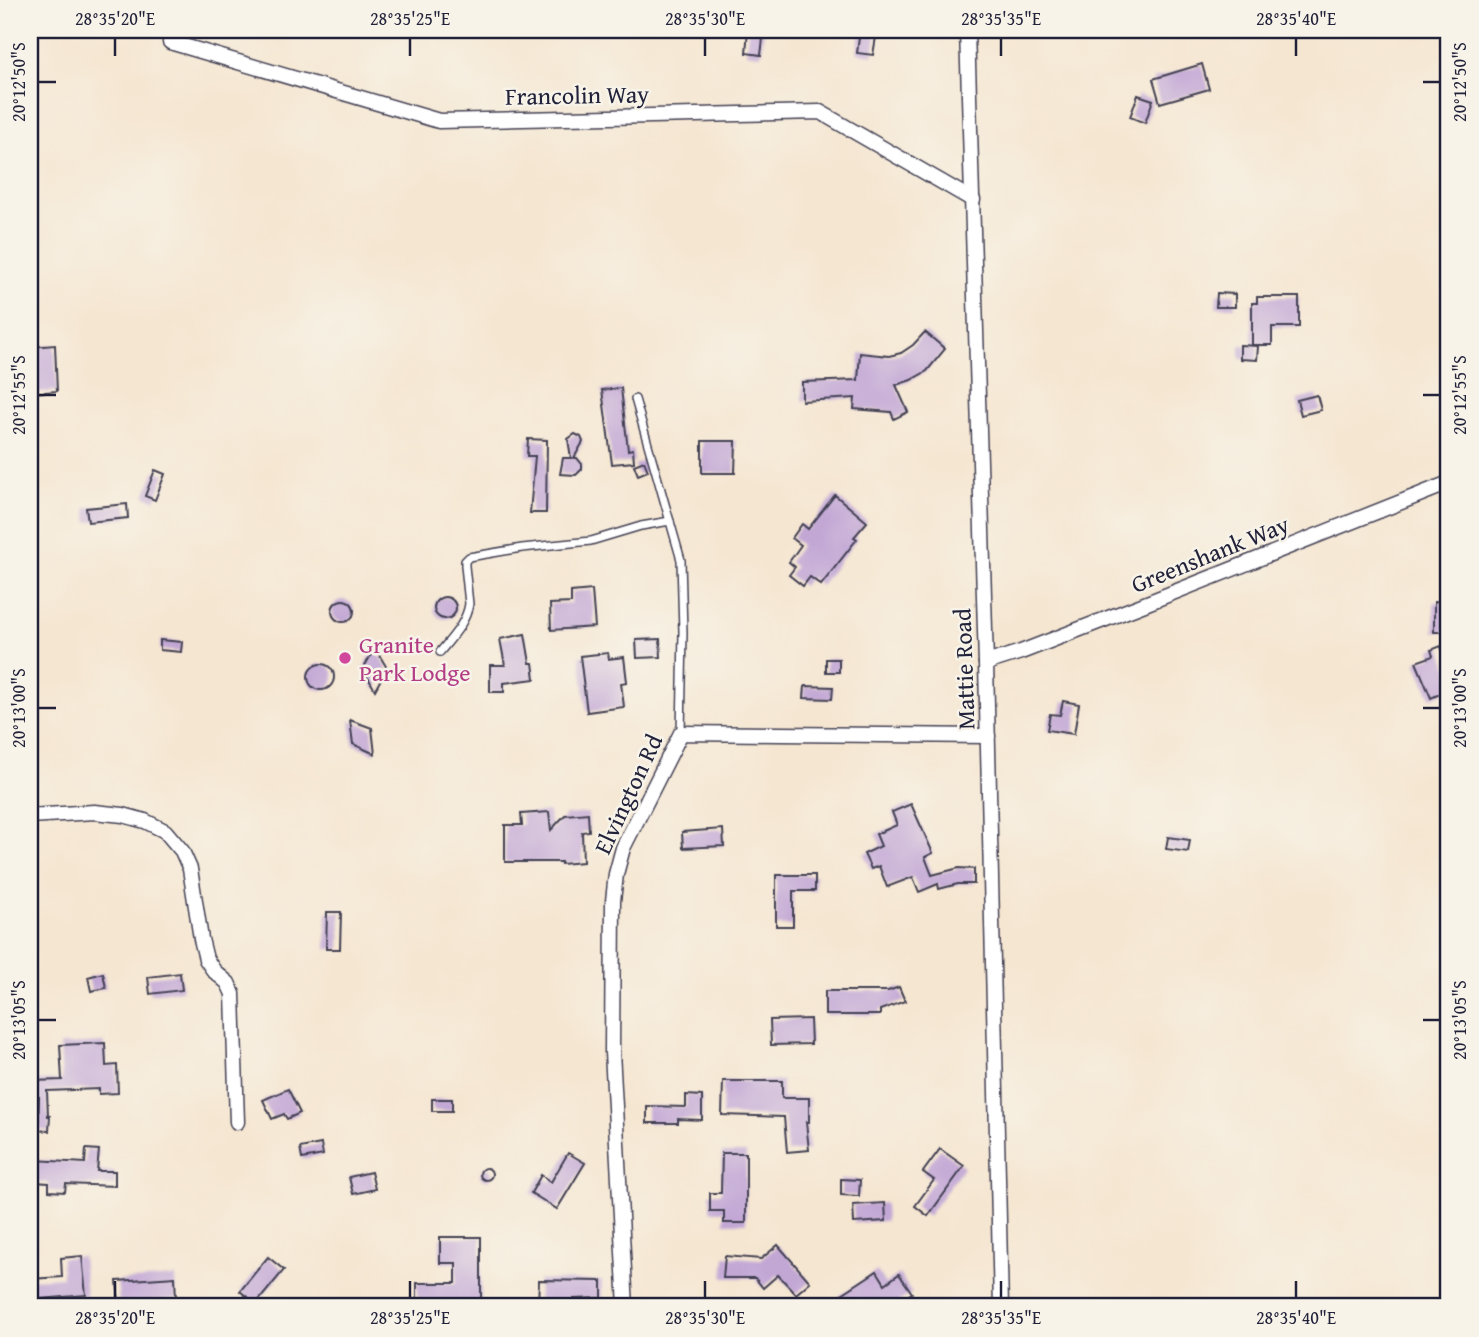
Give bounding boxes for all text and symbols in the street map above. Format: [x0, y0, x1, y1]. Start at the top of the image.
text: 28°35'20"E [75, 5, 155, 32]
text: 28°35'25"E [370, 5, 450, 32]
text: 28°35'30"E [665, 5, 745, 32]
text: 28°35'35"E [961, 5, 1041, 32]
text: 28°35'40"E [1256, 5, 1336, 32]
text: 20°12'50"S [5, 42, 32, 122]
text: 20°12'50"S [1446, 42, 1473, 122]
street label: Francolin Way [505, 76, 649, 114]
text: 20°12'55"S [5, 355, 32, 435]
text: 20°12'55"S [1446, 355, 1473, 435]
street label: Greenshank Way [1126, 506, 1294, 602]
street label: Mattie Road [944, 608, 984, 730]
place label: Granite Park Lodge [359, 627, 471, 690]
marker: Granite Park Lodge [337, 650, 353, 666]
text: 20°13'00"S [5, 668, 32, 748]
text: 20°13'00"S [1446, 668, 1473, 748]
street label: Elvington Rd [585, 728, 671, 860]
text: 20°13'05"S [5, 980, 32, 1060]
text: 20°13'05"S [1446, 980, 1473, 1060]
text: 28°35'20"E [75, 1304, 155, 1331]
text: 28°35'25"E [370, 1304, 450, 1331]
text: 28°35'30"E [665, 1304, 745, 1331]
text: 28°35'35"E [961, 1304, 1041, 1331]
text: 28°35'40"E [1256, 1304, 1336, 1331]

